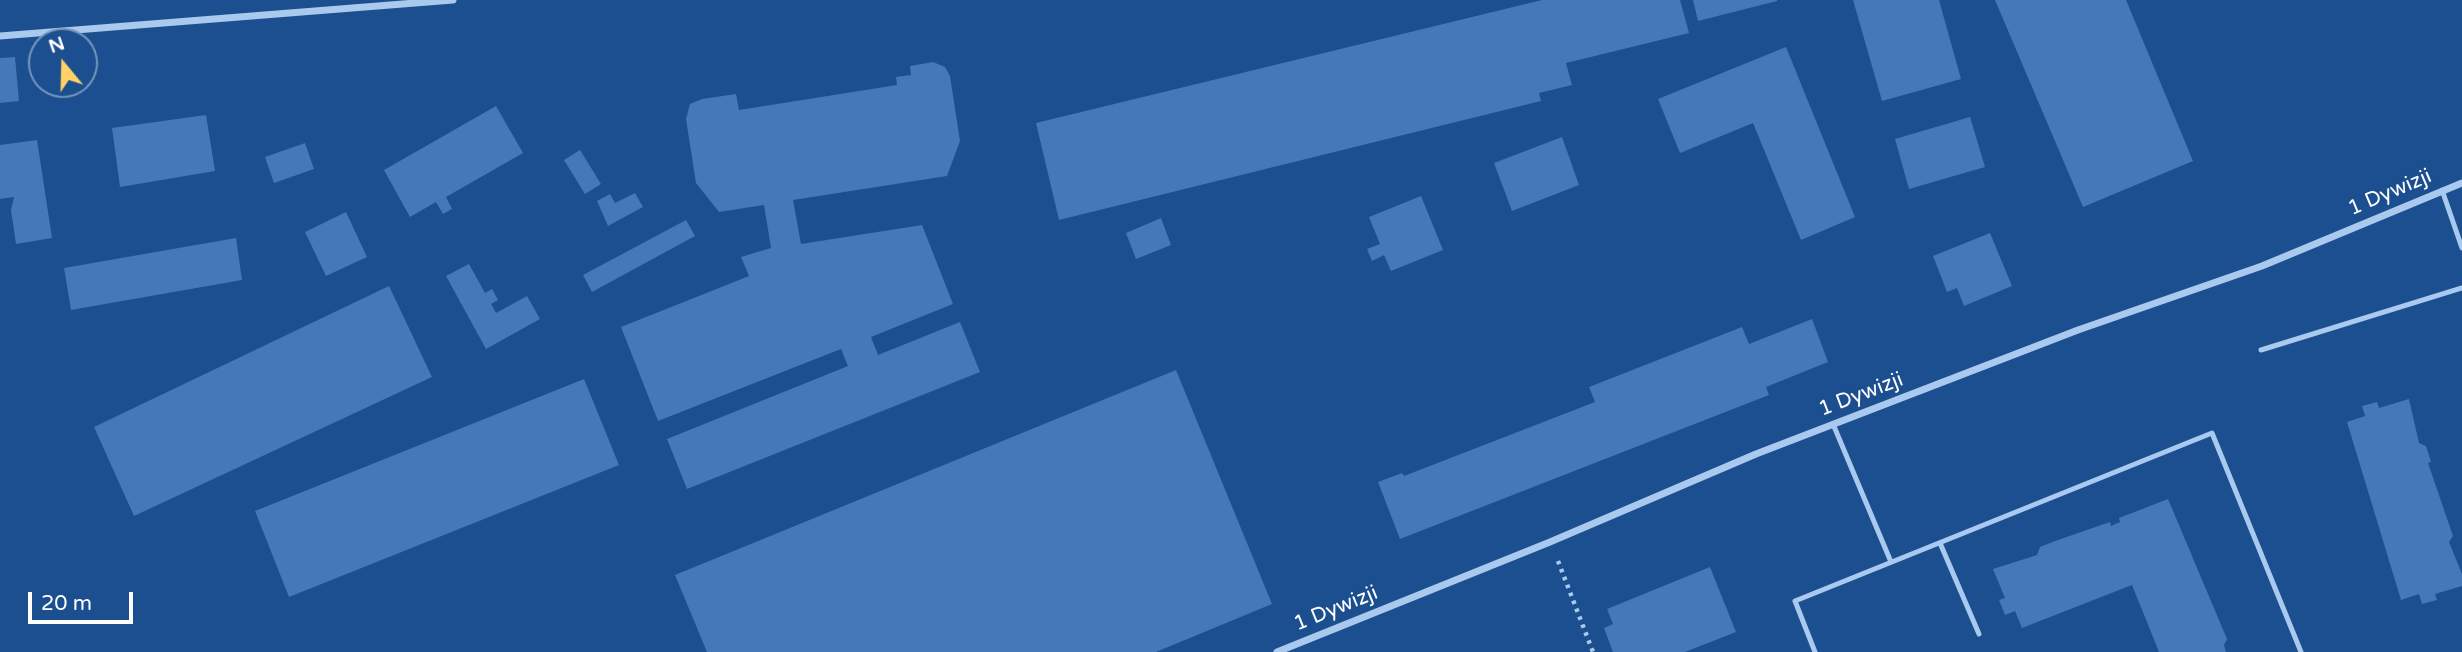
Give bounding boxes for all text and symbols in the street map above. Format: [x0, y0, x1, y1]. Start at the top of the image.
north arrow [28, 28, 98, 98]
text: N [46, 32, 68, 58]
street label: 1 Dywizji [2344, 164, 2436, 222]
street label: 1 Dywizji [1815, 367, 1907, 423]
scale bar [32, 578, 136, 622]
street label: 1 Dywizji [1290, 581, 1382, 637]
text: 20 m [41, 591, 92, 616]

